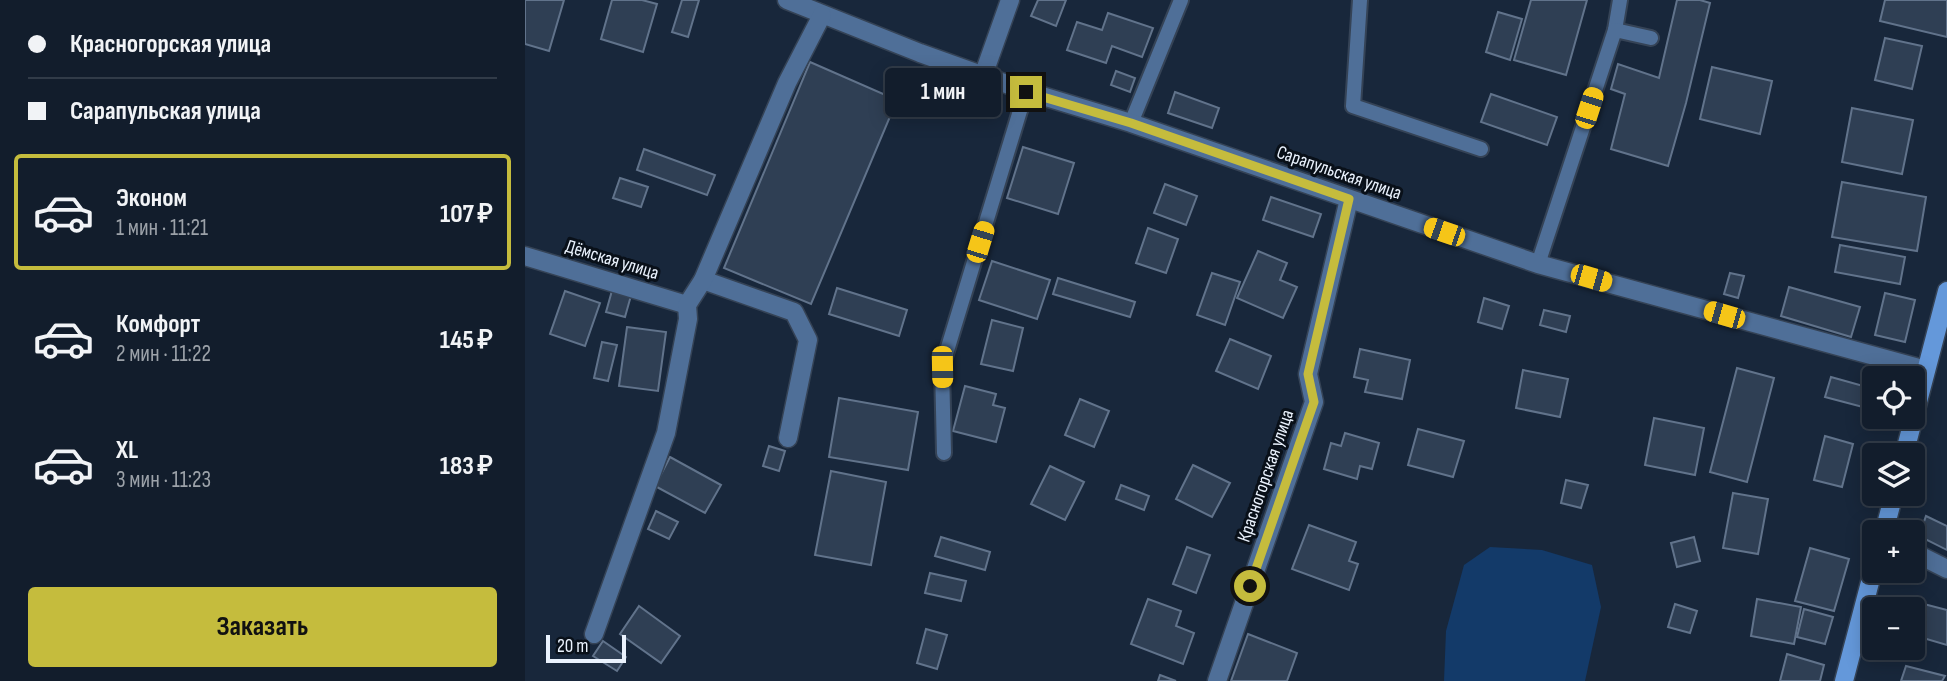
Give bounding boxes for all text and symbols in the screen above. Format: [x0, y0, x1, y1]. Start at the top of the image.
text: Красногорская улица [70, 29, 271, 60]
callout: 1 мин [886, 68, 1001, 116]
route end [1010, 76, 1042, 108]
text: 1 мин [921, 78, 965, 106]
car [1573, 85, 1606, 131]
text: Сарапульская улица [70, 96, 261, 127]
street label: Сарапульская улица [1273, 141, 1405, 205]
icon: car [32, 181, 95, 244]
text: Эконом [116, 183, 187, 214]
text: 107 ₽ [440, 199, 493, 230]
text: 1 мин · 11:21 [116, 214, 208, 242]
car [1421, 215, 1468, 249]
car [964, 219, 997, 265]
street label: Дёмская улица [563, 235, 661, 285]
car [1568, 262, 1615, 294]
car [1701, 299, 1748, 331]
icon: car [32, 307, 95, 370]
text: Комфорт [116, 309, 200, 340]
text: 145 ₽ [440, 325, 493, 356]
text: 2 мин · 11:22 [116, 340, 211, 368]
car [932, 346, 953, 388]
map controls [1862, 366, 1925, 660]
button: locate [1862, 366, 1925, 429]
street label: Красногорская улица [1233, 407, 1299, 545]
icon: car [32, 433, 95, 496]
text: XL [116, 435, 138, 466]
button: layers [1862, 443, 1925, 506]
text: 183 ₽ [440, 451, 493, 482]
text: 3 мин · 11:23 [116, 466, 211, 494]
button: + [1862, 520, 1925, 583]
route start [1234, 570, 1266, 602]
button: Заказать [28, 587, 497, 667]
button: − [1862, 597, 1925, 660]
scale bar [546, 632, 627, 664]
text: 20 m [557, 635, 589, 658]

